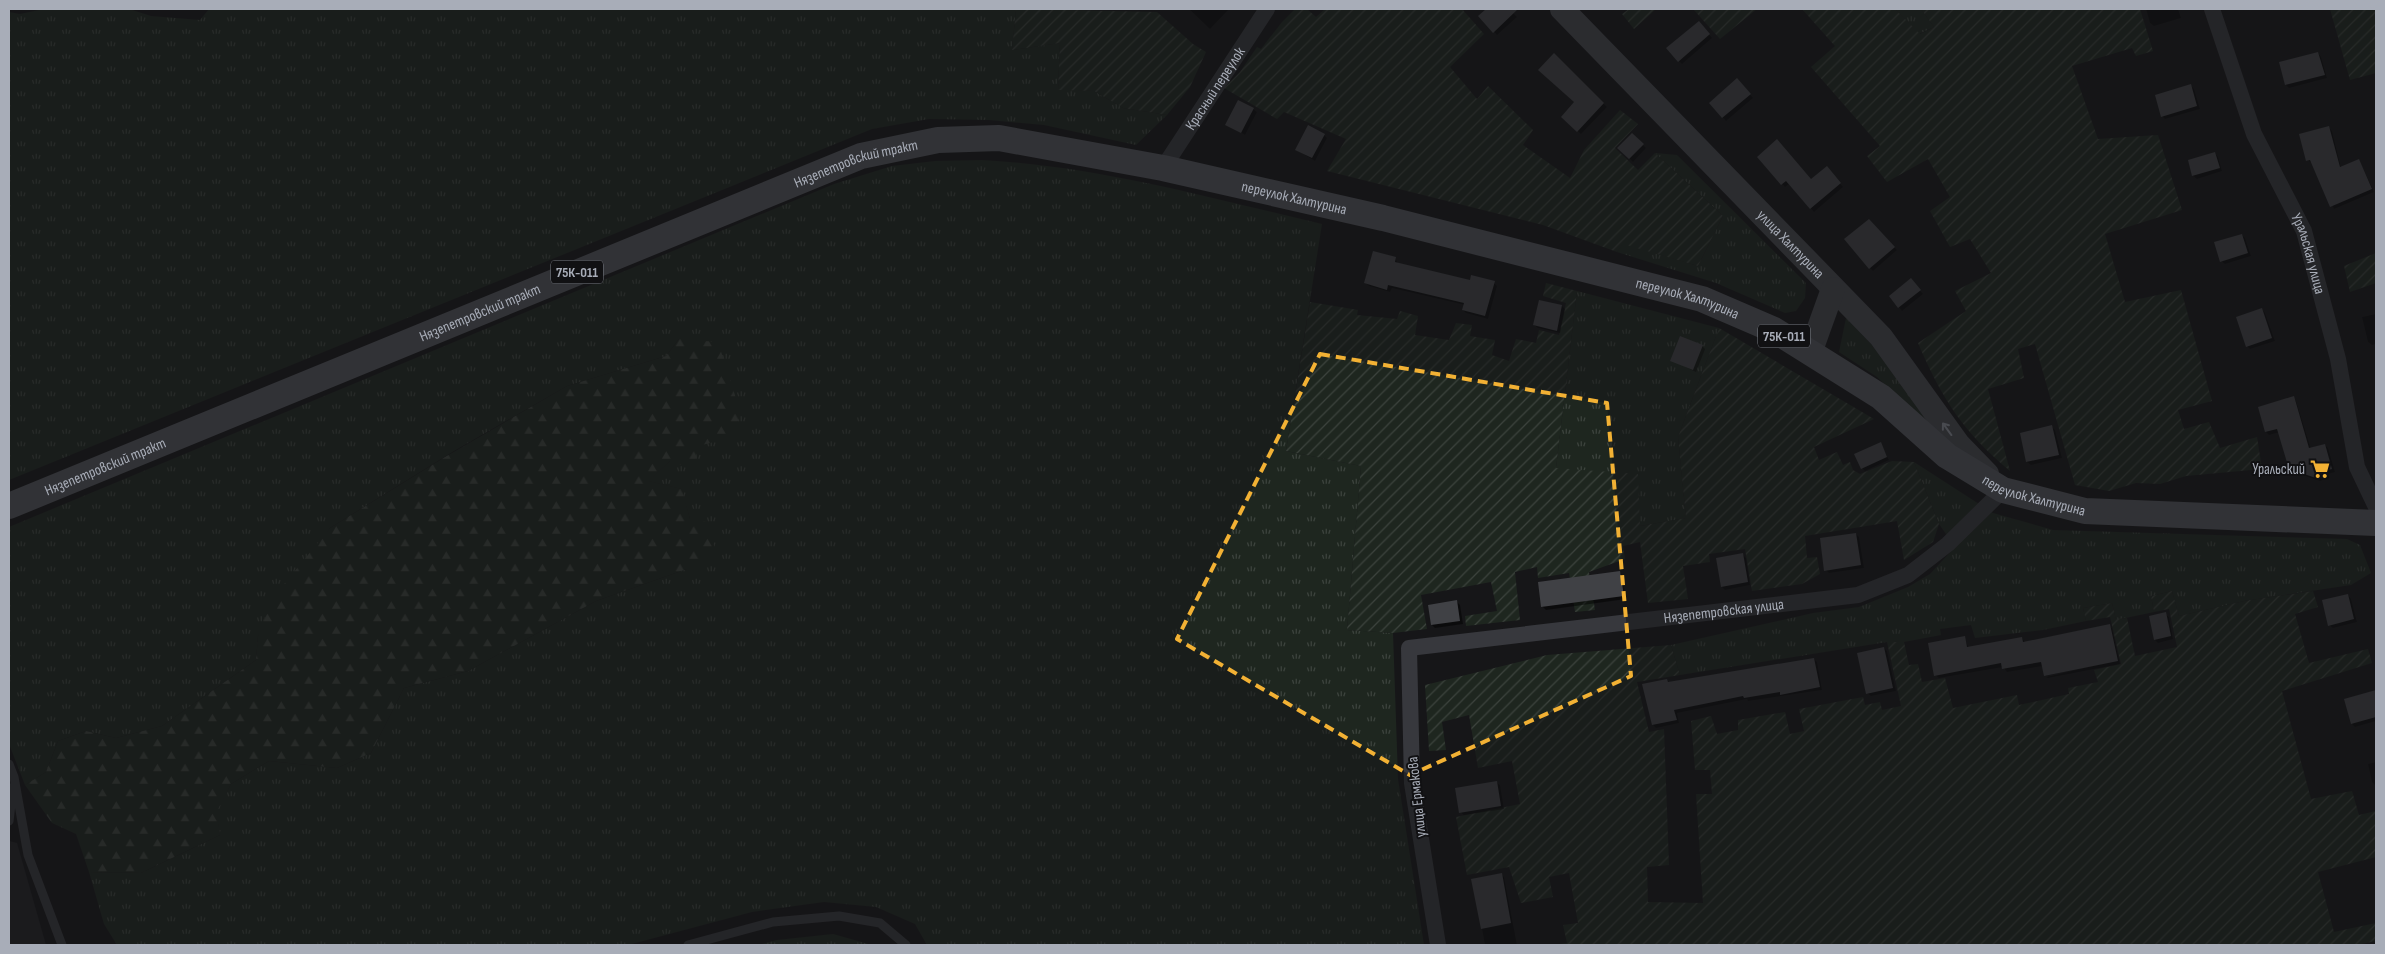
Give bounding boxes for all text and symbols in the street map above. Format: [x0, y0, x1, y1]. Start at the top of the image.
street label: Красный переулок [1181, 43, 1249, 134]
street label: Нязепетровский тракт [791, 135, 919, 192]
street label: переулок Халтурина [1240, 177, 1349, 219]
street label: улица Халтурина [1753, 206, 1829, 283]
street label: Уральская улица [2287, 210, 2330, 296]
road number: 75К-011 [551, 260, 603, 284]
street label: переулок Халтурина [1634, 273, 1742, 323]
street label: Нязепетровский тракт [416, 279, 543, 346]
road number: 75К-011 [1758, 324, 1810, 348]
one-way arrow [1941, 423, 1952, 436]
street label: Нязепетровский тракт [42, 433, 169, 500]
supermarket icon: Уральский [2309, 458, 2331, 480]
place label: Уральский [2252, 460, 2305, 479]
street label: переулок Халтурина [1979, 470, 2088, 520]
street label: Нязепетровская улица [1663, 594, 1785, 627]
street label: улица Ермакова [1403, 756, 1431, 838]

